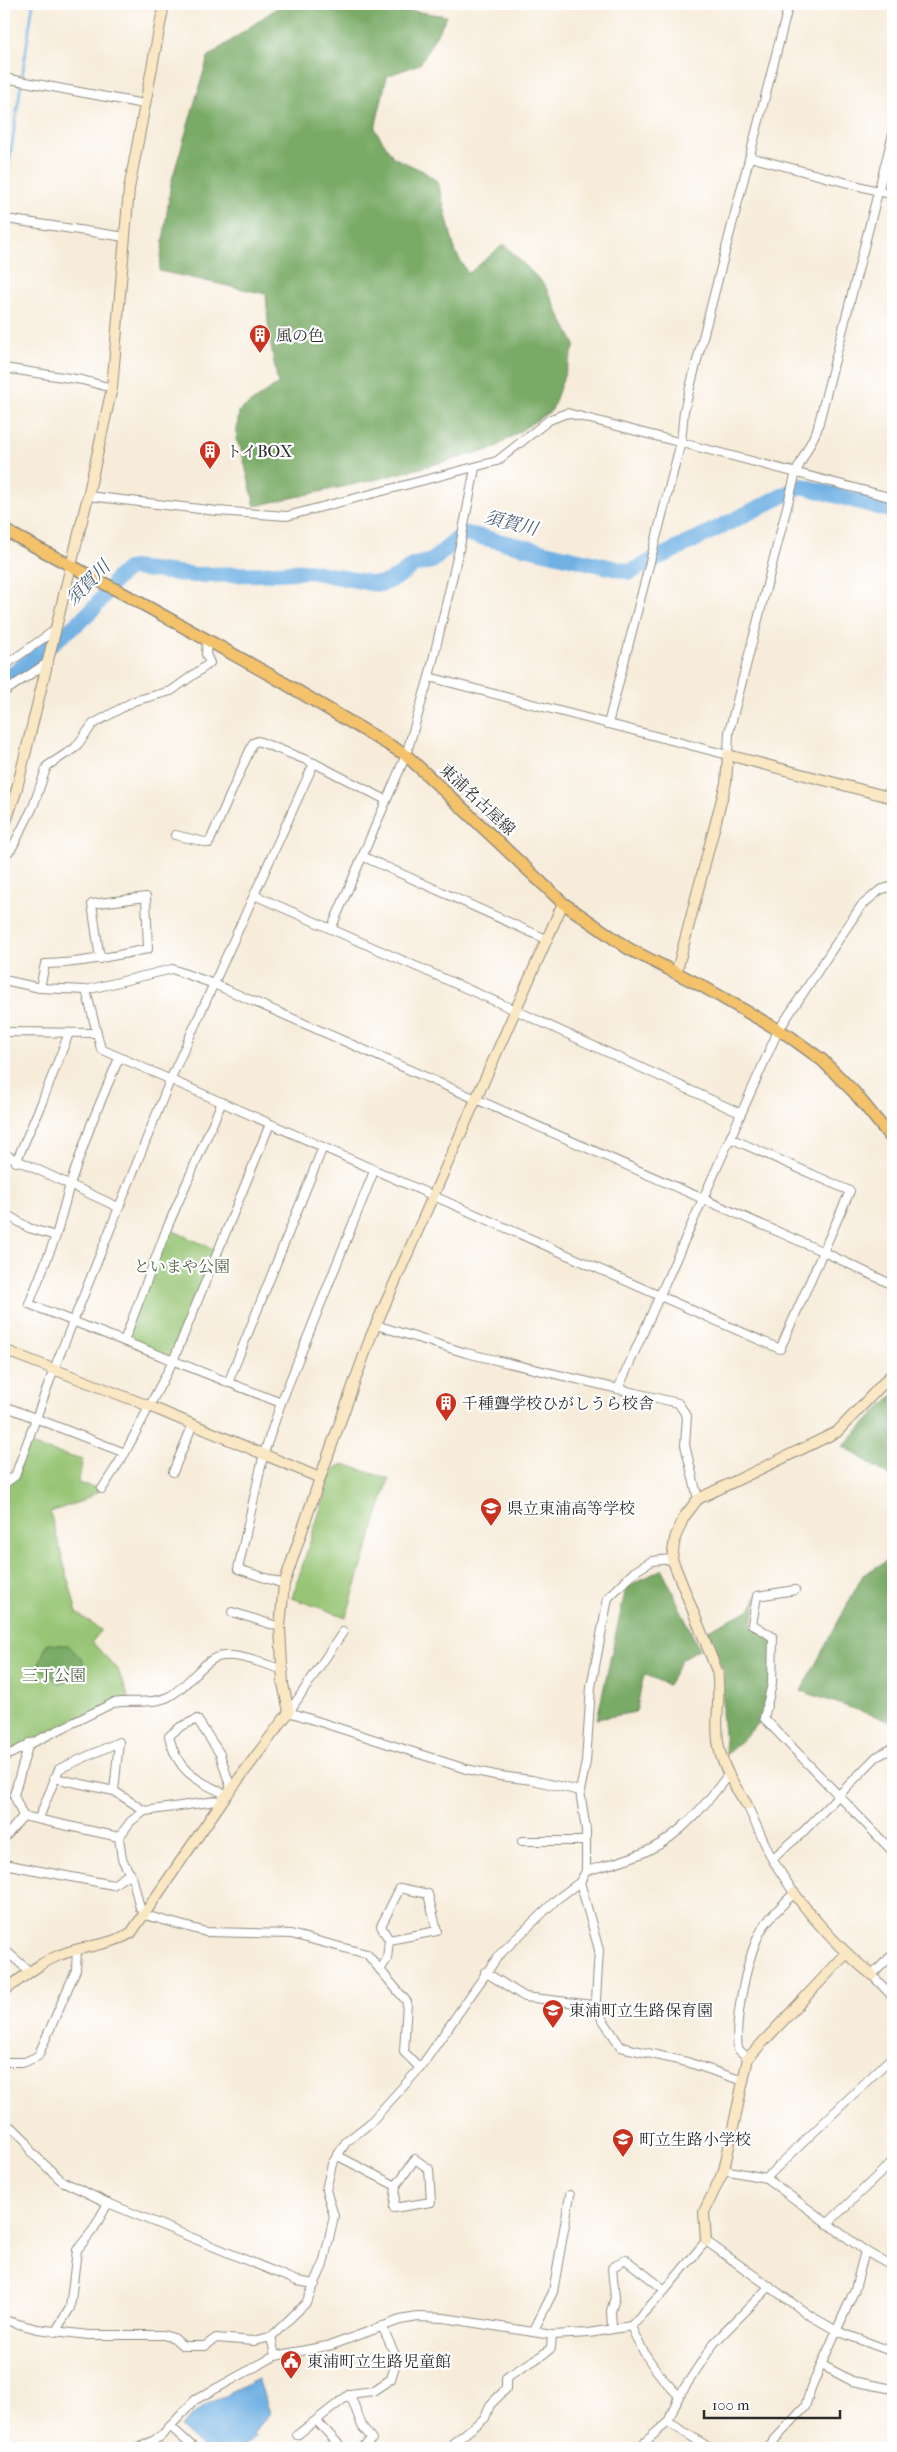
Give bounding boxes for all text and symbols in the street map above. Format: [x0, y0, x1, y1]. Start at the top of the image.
building icon: 風の色 [248, 323, 272, 354]
place label: 風の色 [276, 326, 324, 345]
building icon: トイBOX [198, 439, 222, 470]
place label: トイBOX [226, 442, 293, 461]
water label: 須賀川 [482, 507, 542, 541]
water label: 須賀川 [62, 555, 116, 610]
street label: 東浦名古屋線 [436, 760, 519, 839]
park label: といまや公園 [134, 1257, 230, 1276]
building icon: 千種聾学校ひがしうら校舎 [434, 1391, 458, 1422]
place label: 千種聾学校ひがしうら校舎 [462, 1394, 654, 1413]
school or university icon: 県立東浦高等学校 [479, 1496, 503, 1527]
place label: 県立東浦高等学校 [507, 1499, 635, 1518]
park label: 三丁公園 [22, 1666, 86, 1685]
school or university icon: 東浦町立生路保育園 [541, 1998, 565, 2029]
place label: 東浦町立生路保育園 [569, 2001, 713, 2020]
school or university icon: 町立生路小学校 [611, 2127, 635, 2158]
place label: 町立生路小学校 [639, 2130, 751, 2149]
public building icon: 東浦町立生路児童館 [279, 2349, 303, 2380]
place label: 東浦町立生路児童館 [307, 2352, 451, 2371]
scale bar [704, 2387, 841, 2419]
text: 100 m [712, 2396, 750, 2414]

